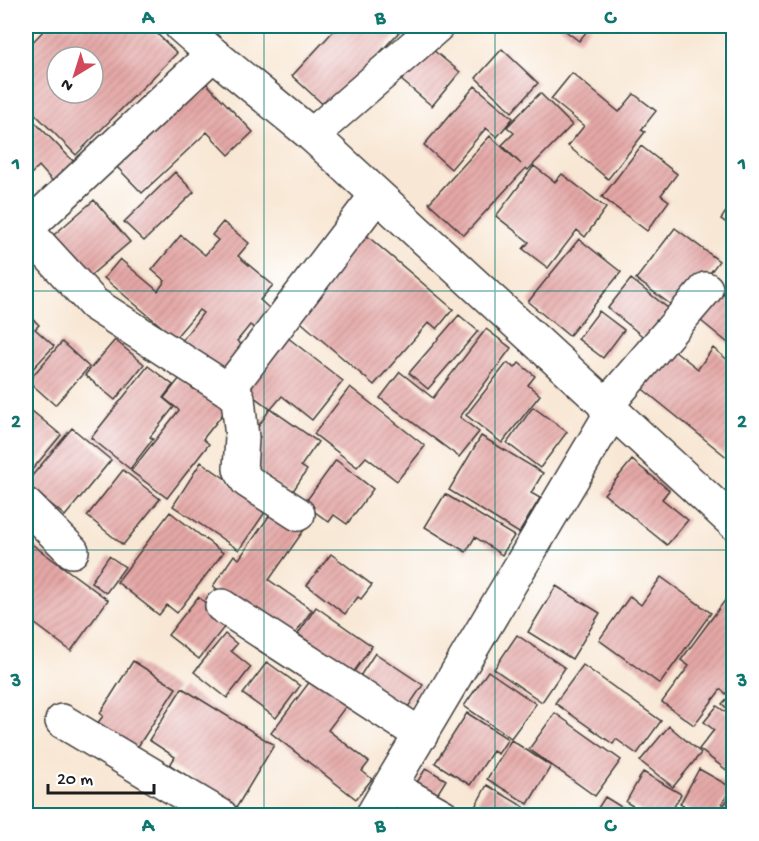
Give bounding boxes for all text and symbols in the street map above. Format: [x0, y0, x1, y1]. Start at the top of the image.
text: A [141, 8, 156, 31]
text: B [374, 8, 386, 31]
text: C [604, 8, 618, 31]
north arrow [45, 45, 105, 105]
text: N [58, 73, 78, 95]
text: 1 [11, 154, 20, 177]
text: 1 [737, 154, 746, 177]
text: 2 [11, 412, 21, 435]
text: 2 [737, 412, 747, 435]
text: 3 [10, 671, 21, 694]
text: 3 [736, 671, 747, 694]
scale bar [48, 757, 154, 795]
text: 20 m [57, 770, 93, 791]
text: A [141, 816, 156, 839]
text: B [374, 816, 386, 839]
text: C [604, 816, 618, 839]

